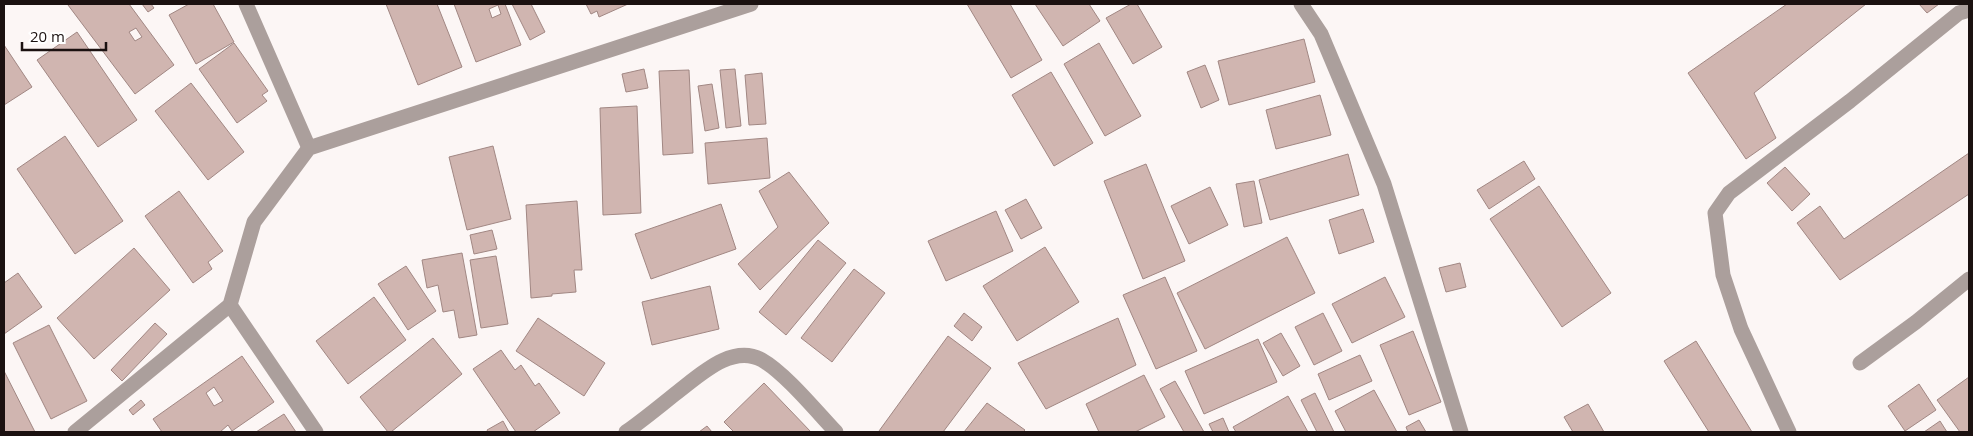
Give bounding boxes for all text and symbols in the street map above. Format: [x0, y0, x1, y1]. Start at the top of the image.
scale bar [22, 20, 106, 52]
text: 20 m [30, 26, 65, 46]

